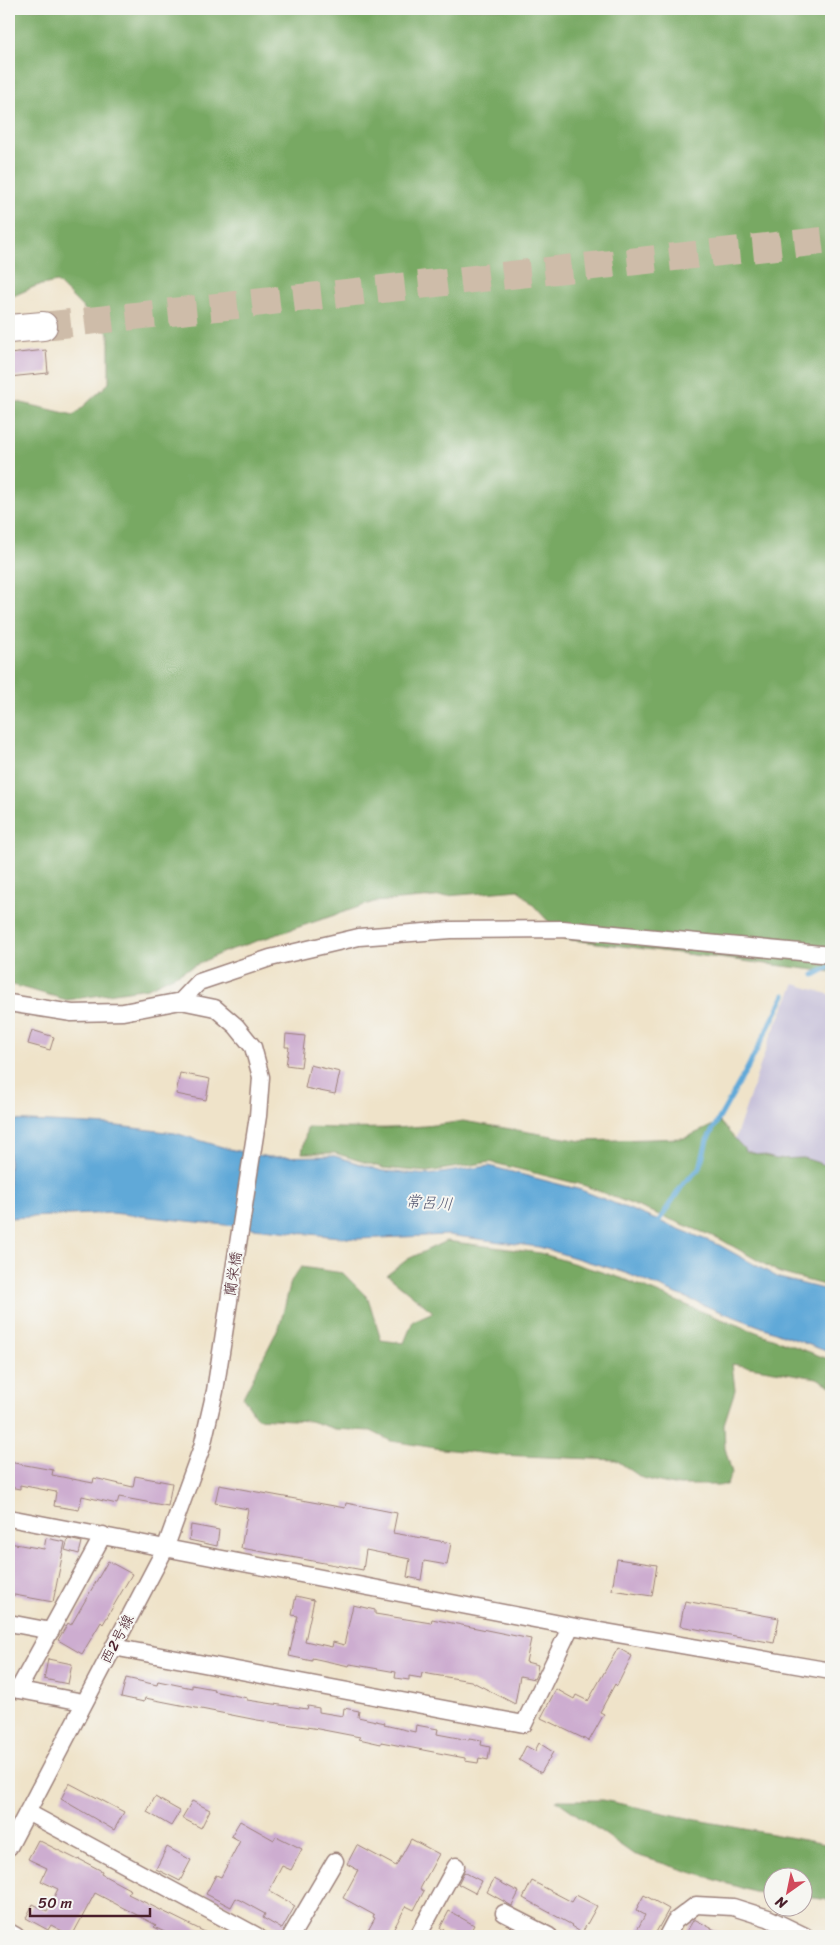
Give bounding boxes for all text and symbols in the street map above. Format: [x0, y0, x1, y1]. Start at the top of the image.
water label: 常呂川 [404, 1186, 454, 1219]
street label: 蘭栄橋 [217, 1250, 249, 1298]
street label: 西2号線 [93, 1609, 141, 1669]
north arrow [762, 1868, 812, 1918]
scale bar [30, 1885, 150, 1917]
text: N [770, 1889, 793, 1916]
text: 50 m [38, 1890, 73, 1916]

